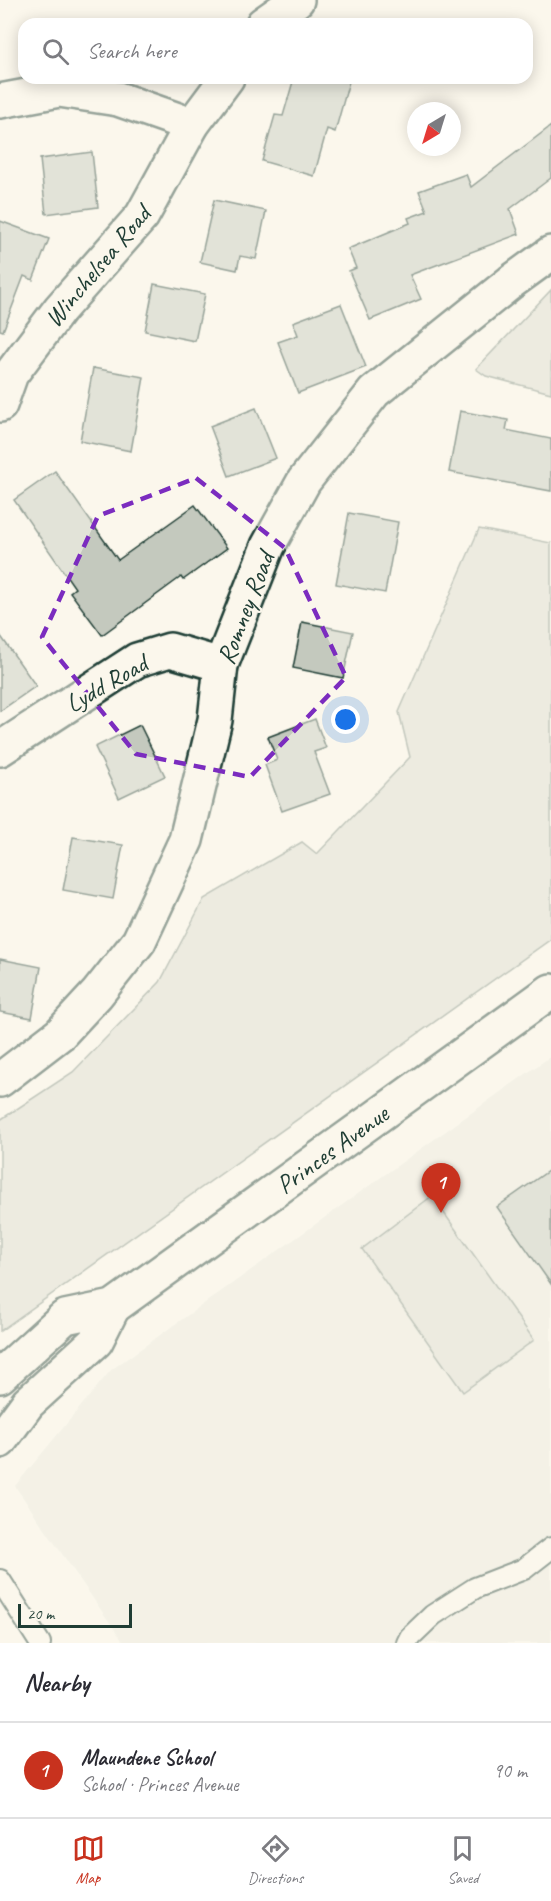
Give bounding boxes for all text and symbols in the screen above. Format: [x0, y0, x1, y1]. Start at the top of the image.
search box [18, 18, 533, 84]
icon: search [39, 35, 72, 68]
text: Search here [87, 37, 177, 65]
north arrow [407, 102, 461, 156]
street label: Winchelsea Road [37, 196, 160, 334]
street label: Romney Road [209, 544, 283, 669]
street label: Lydd Road [59, 645, 156, 720]
your location [331, 705, 360, 734]
street label: Princes Avenue [269, 1097, 396, 1201]
pin: 1 [422, 1164, 460, 1213]
scale bar [18, 1601, 132, 1628]
text: 20 m [27, 1604, 54, 1624]
text: Nearby [24, 1666, 89, 1699]
text: Maundene School [81, 1744, 213, 1772]
text: 1 [39, 1758, 48, 1783]
text: 90 m [493, 1758, 527, 1783]
text: School · Princes Avenue [81, 1772, 238, 1797]
tab: Map [72, 1832, 105, 1888]
tab: Directions [248, 1832, 303, 1888]
tab: Saved [446, 1832, 479, 1888]

